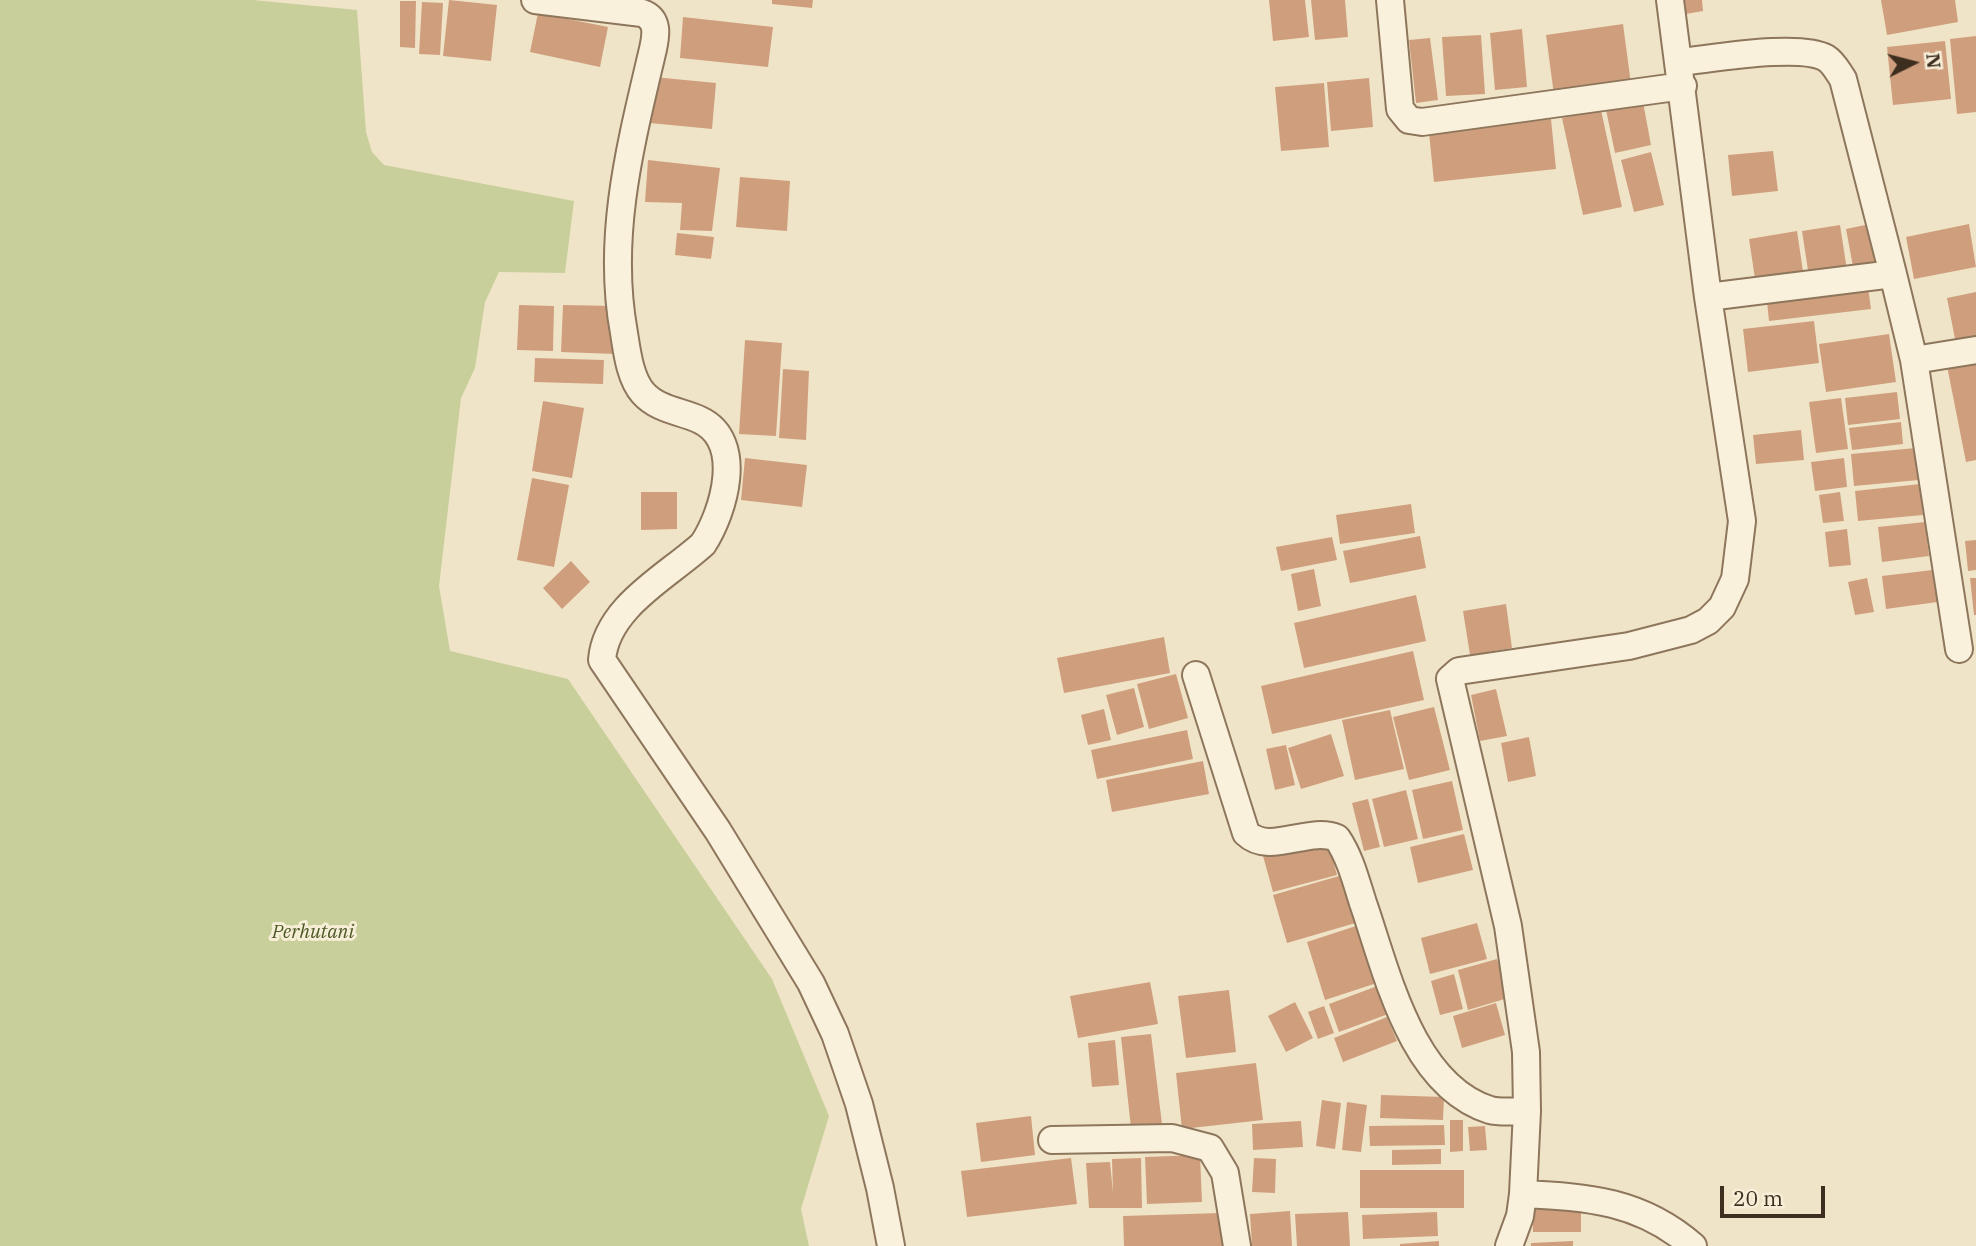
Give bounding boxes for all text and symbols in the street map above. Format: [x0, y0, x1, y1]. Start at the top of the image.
north arrow [1878, 28, 1948, 98]
text: N [1921, 52, 1947, 70]
park label: Perhutani [272, 922, 354, 944]
scale bar [1724, 1172, 1829, 1216]
text: 20 m [1733, 1184, 1783, 1212]

